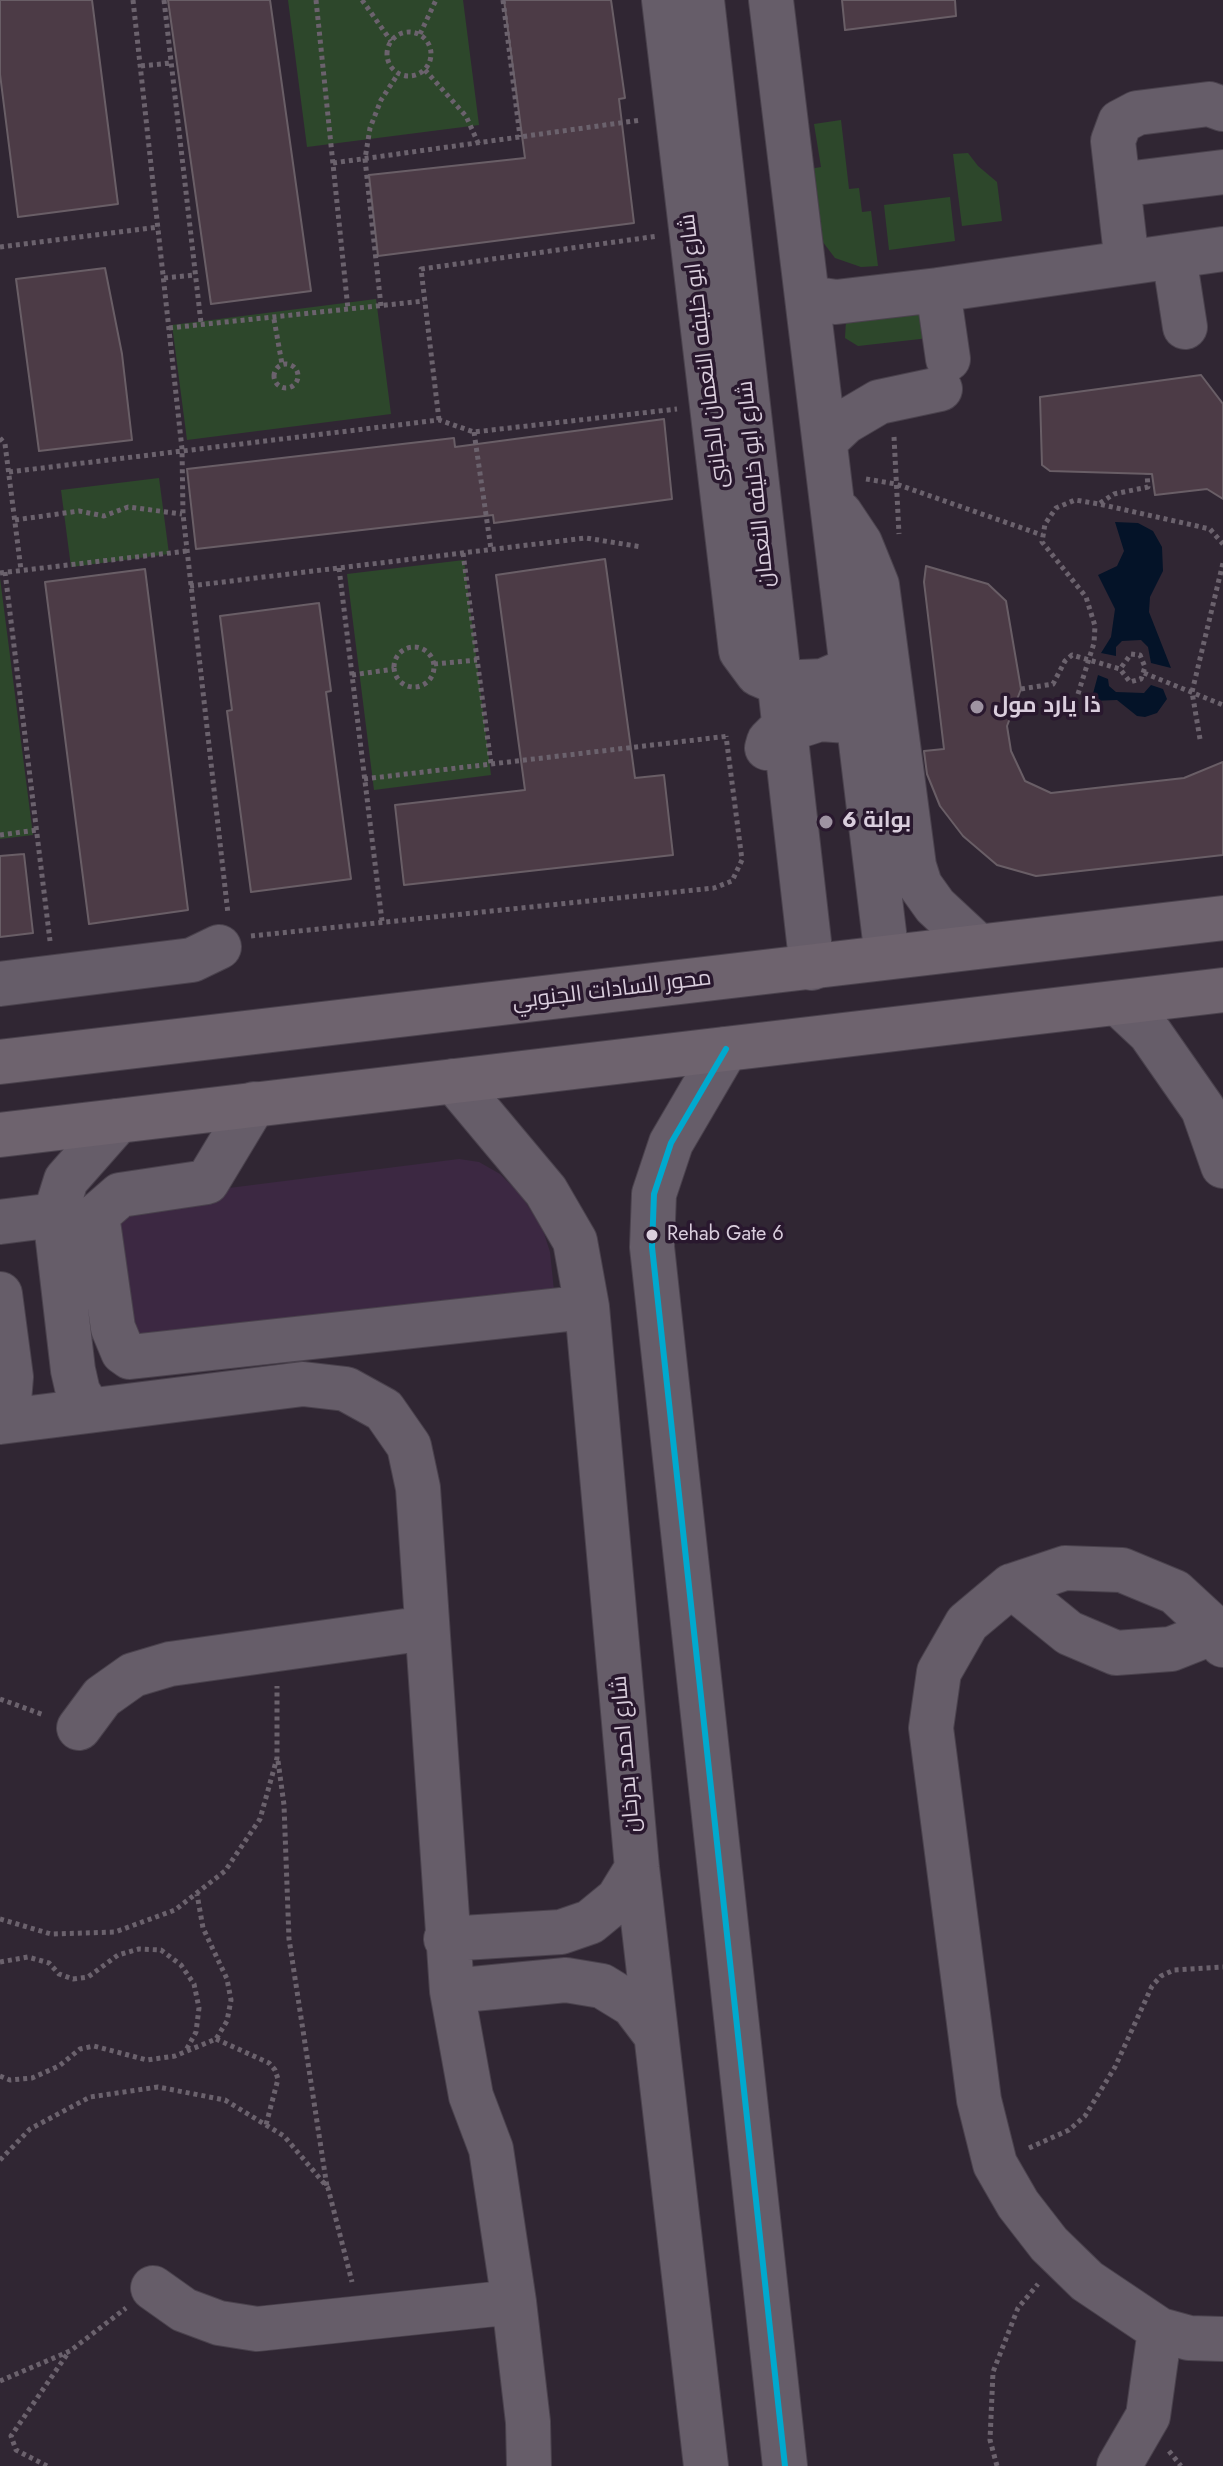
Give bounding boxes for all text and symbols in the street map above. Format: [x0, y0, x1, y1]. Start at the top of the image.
street label: شارع ابو خليفه النعمان الجانبى [675, 212, 735, 490]
street label: شارع ابو خليفه النعمان [733, 379, 781, 589]
place label: ذا يارد مول [993, 694, 1101, 720]
marker: ذا يارد مول [968, 698, 986, 716]
place label: بوابة 6 [842, 809, 911, 835]
marker: بوابة 6 [817, 813, 835, 831]
street label: محور السادات الجنوبي [511, 966, 713, 1016]
place label: Rehab Gate 6 [667, 1223, 784, 1247]
marker: Rehab Gate 6 [644, 1227, 660, 1243]
street label: شارع احمد بدرخان [607, 1674, 647, 1834]

